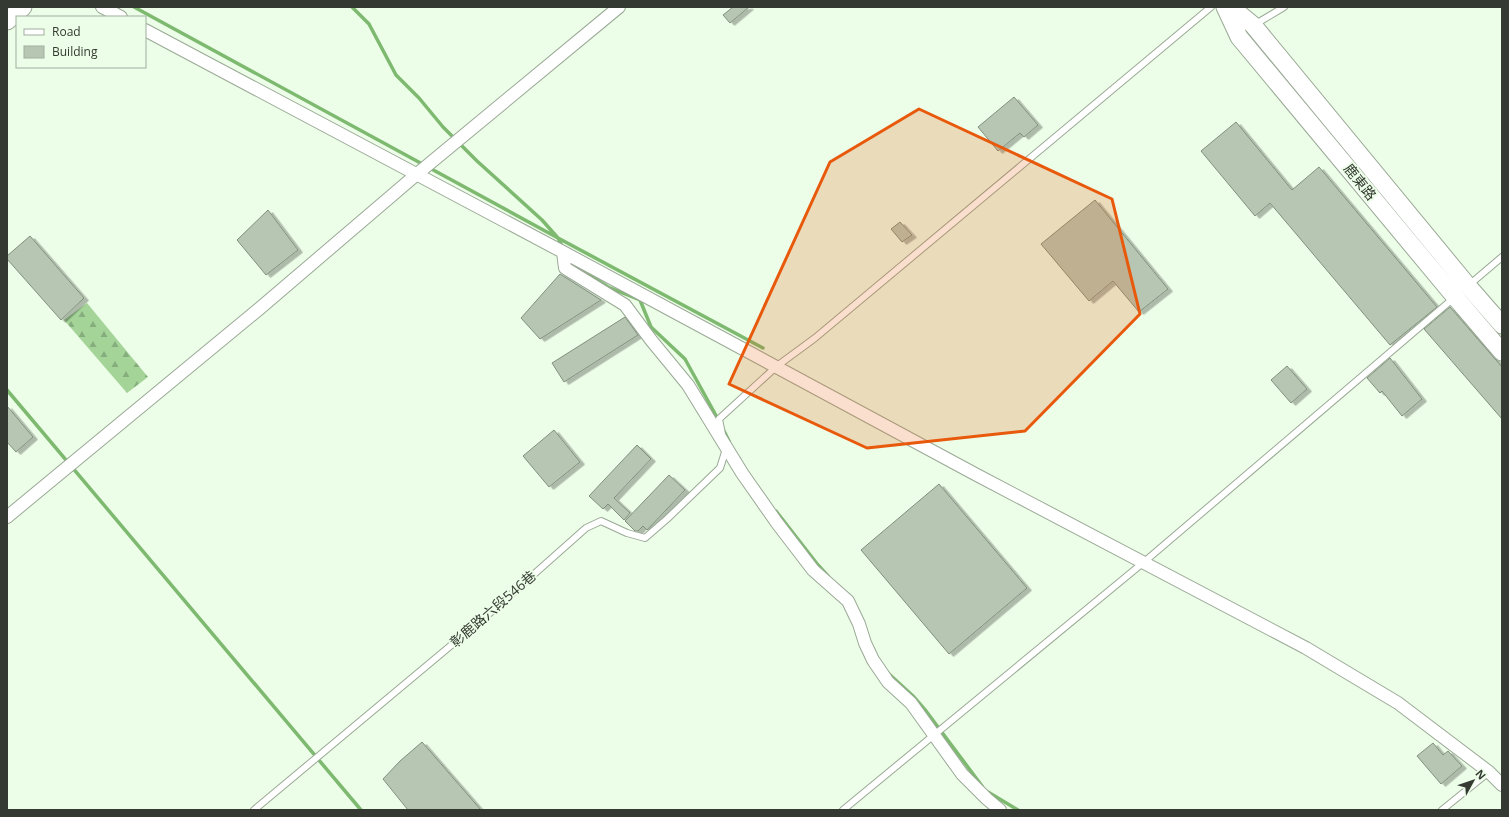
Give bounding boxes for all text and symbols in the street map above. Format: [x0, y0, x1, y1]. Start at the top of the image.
legend [16, 16, 146, 68]
text: Road [52, 23, 81, 40]
text: Building [52, 43, 98, 60]
street label: 鹿東路 [1340, 159, 1381, 204]
street label: 彰鹿路六段546巷 [446, 566, 540, 651]
north arrow [1453, 761, 1493, 801]
text: N [1472, 766, 1490, 783]

